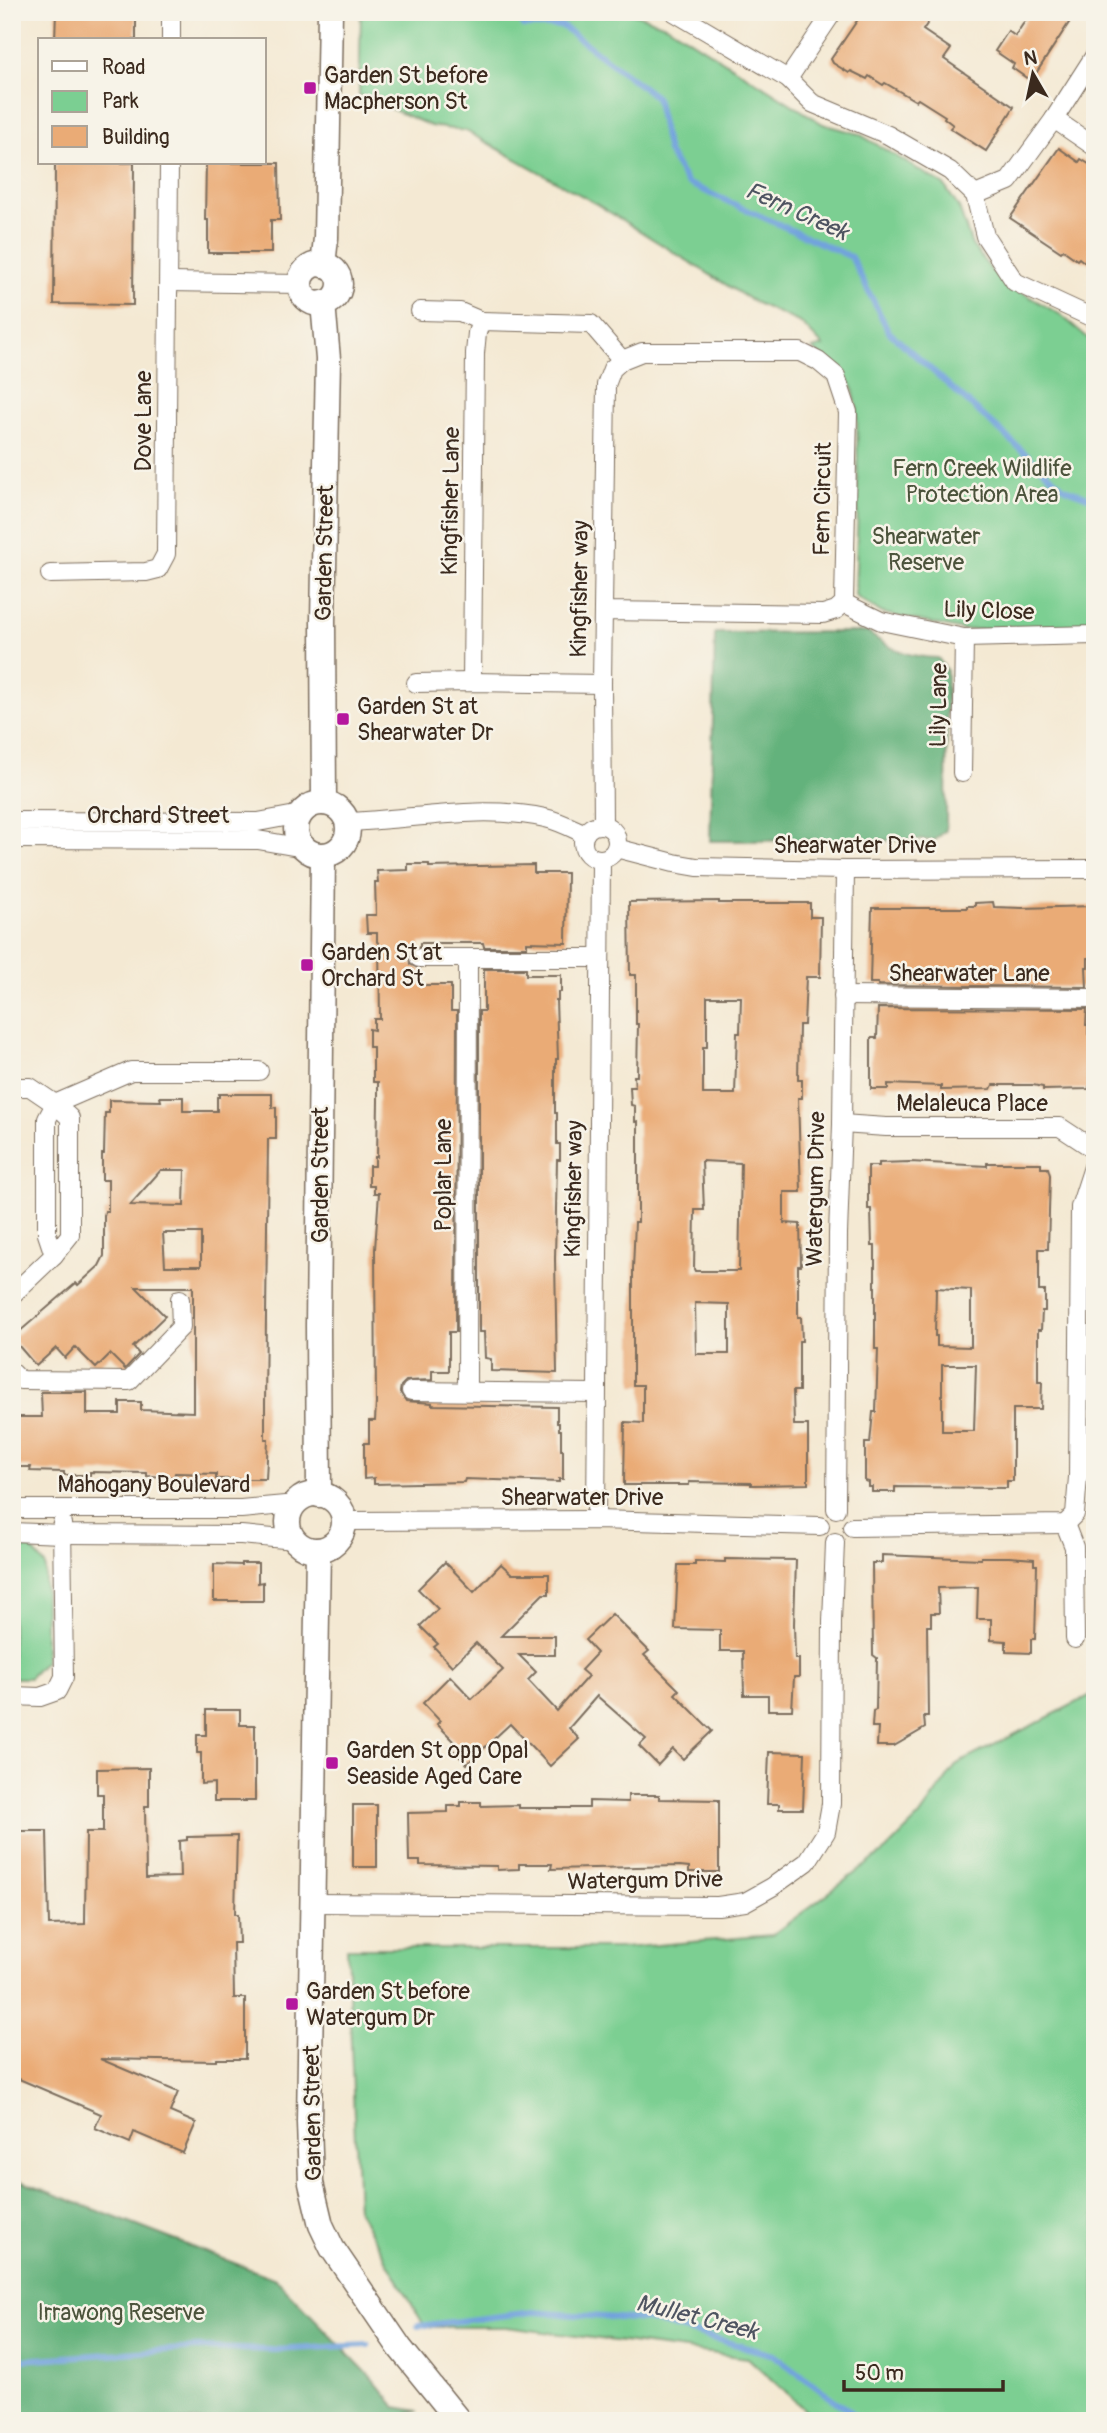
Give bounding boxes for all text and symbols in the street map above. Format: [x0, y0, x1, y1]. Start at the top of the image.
legend [38, 38, 266, 164]
north arrow [998, 38, 1068, 108]
text: N [1022, 45, 1039, 71]
text: Road [102, 54, 146, 81]
place label: Garden St before Macpherson St [324, 61, 488, 116]
marker: Garden St before Macpherson St [302, 80, 318, 96]
text: Park [102, 88, 139, 115]
text: Building [102, 124, 169, 151]
water label: Fern Creek [741, 176, 855, 248]
street label: Dove Lane [129, 370, 158, 471]
street label: Kingfisher Lane [435, 426, 466, 576]
street label: Fern Circuit [807, 441, 838, 556]
park label: Fern Creek Wildlife Protection Area [892, 454, 1072, 509]
street label: Garden Street [309, 484, 340, 621]
street label: Kingfisher way [564, 520, 595, 658]
park label: Shearwater Reserve [872, 522, 980, 577]
street label: Lily Close [943, 594, 1036, 627]
street label: Lily Lane [923, 662, 954, 748]
place label: Garden St at Shearwater Dr [357, 692, 493, 747]
marker: Garden St at Shearwater Dr [335, 711, 351, 727]
street label: Orchard Street [87, 801, 230, 830]
street label: Shearwater Drive [774, 831, 937, 860]
place label: Garden St at Orchard St [321, 938, 443, 993]
marker: Garden St at Orchard St [299, 957, 315, 973]
street label: Shearwater Lane [888, 959, 1050, 988]
street label: Melaleuca Place [896, 1089, 1049, 1118]
street label: Garden Street [306, 1106, 335, 1243]
street label: Watergum Drive [800, 1110, 831, 1267]
street label: Poplar Lane [429, 1118, 458, 1231]
street label: Kingfisher way [558, 1120, 589, 1258]
street label: Mahogany Boulevard [57, 1470, 251, 1499]
street label: Shearwater Drive [501, 1483, 664, 1512]
place label: Garden St opp Opal Seaside Aged Care [346, 1736, 529, 1791]
marker: Garden St opp Opal Seaside Aged Care [324, 1755, 340, 1771]
street label: Watergum Drive [567, 1865, 724, 1896]
place label: Garden St before Watergum Dr [306, 1977, 470, 2032]
marker: Garden St before Watergum Dr [284, 1996, 300, 2012]
street label: Garden Street [297, 2044, 328, 2181]
water label: Mullet Creek [633, 2288, 763, 2347]
park label: Irrawong Reserve [37, 2298, 205, 2327]
scale bar [844, 2349, 1004, 2393]
text: 50 m [855, 2360, 904, 2387]

